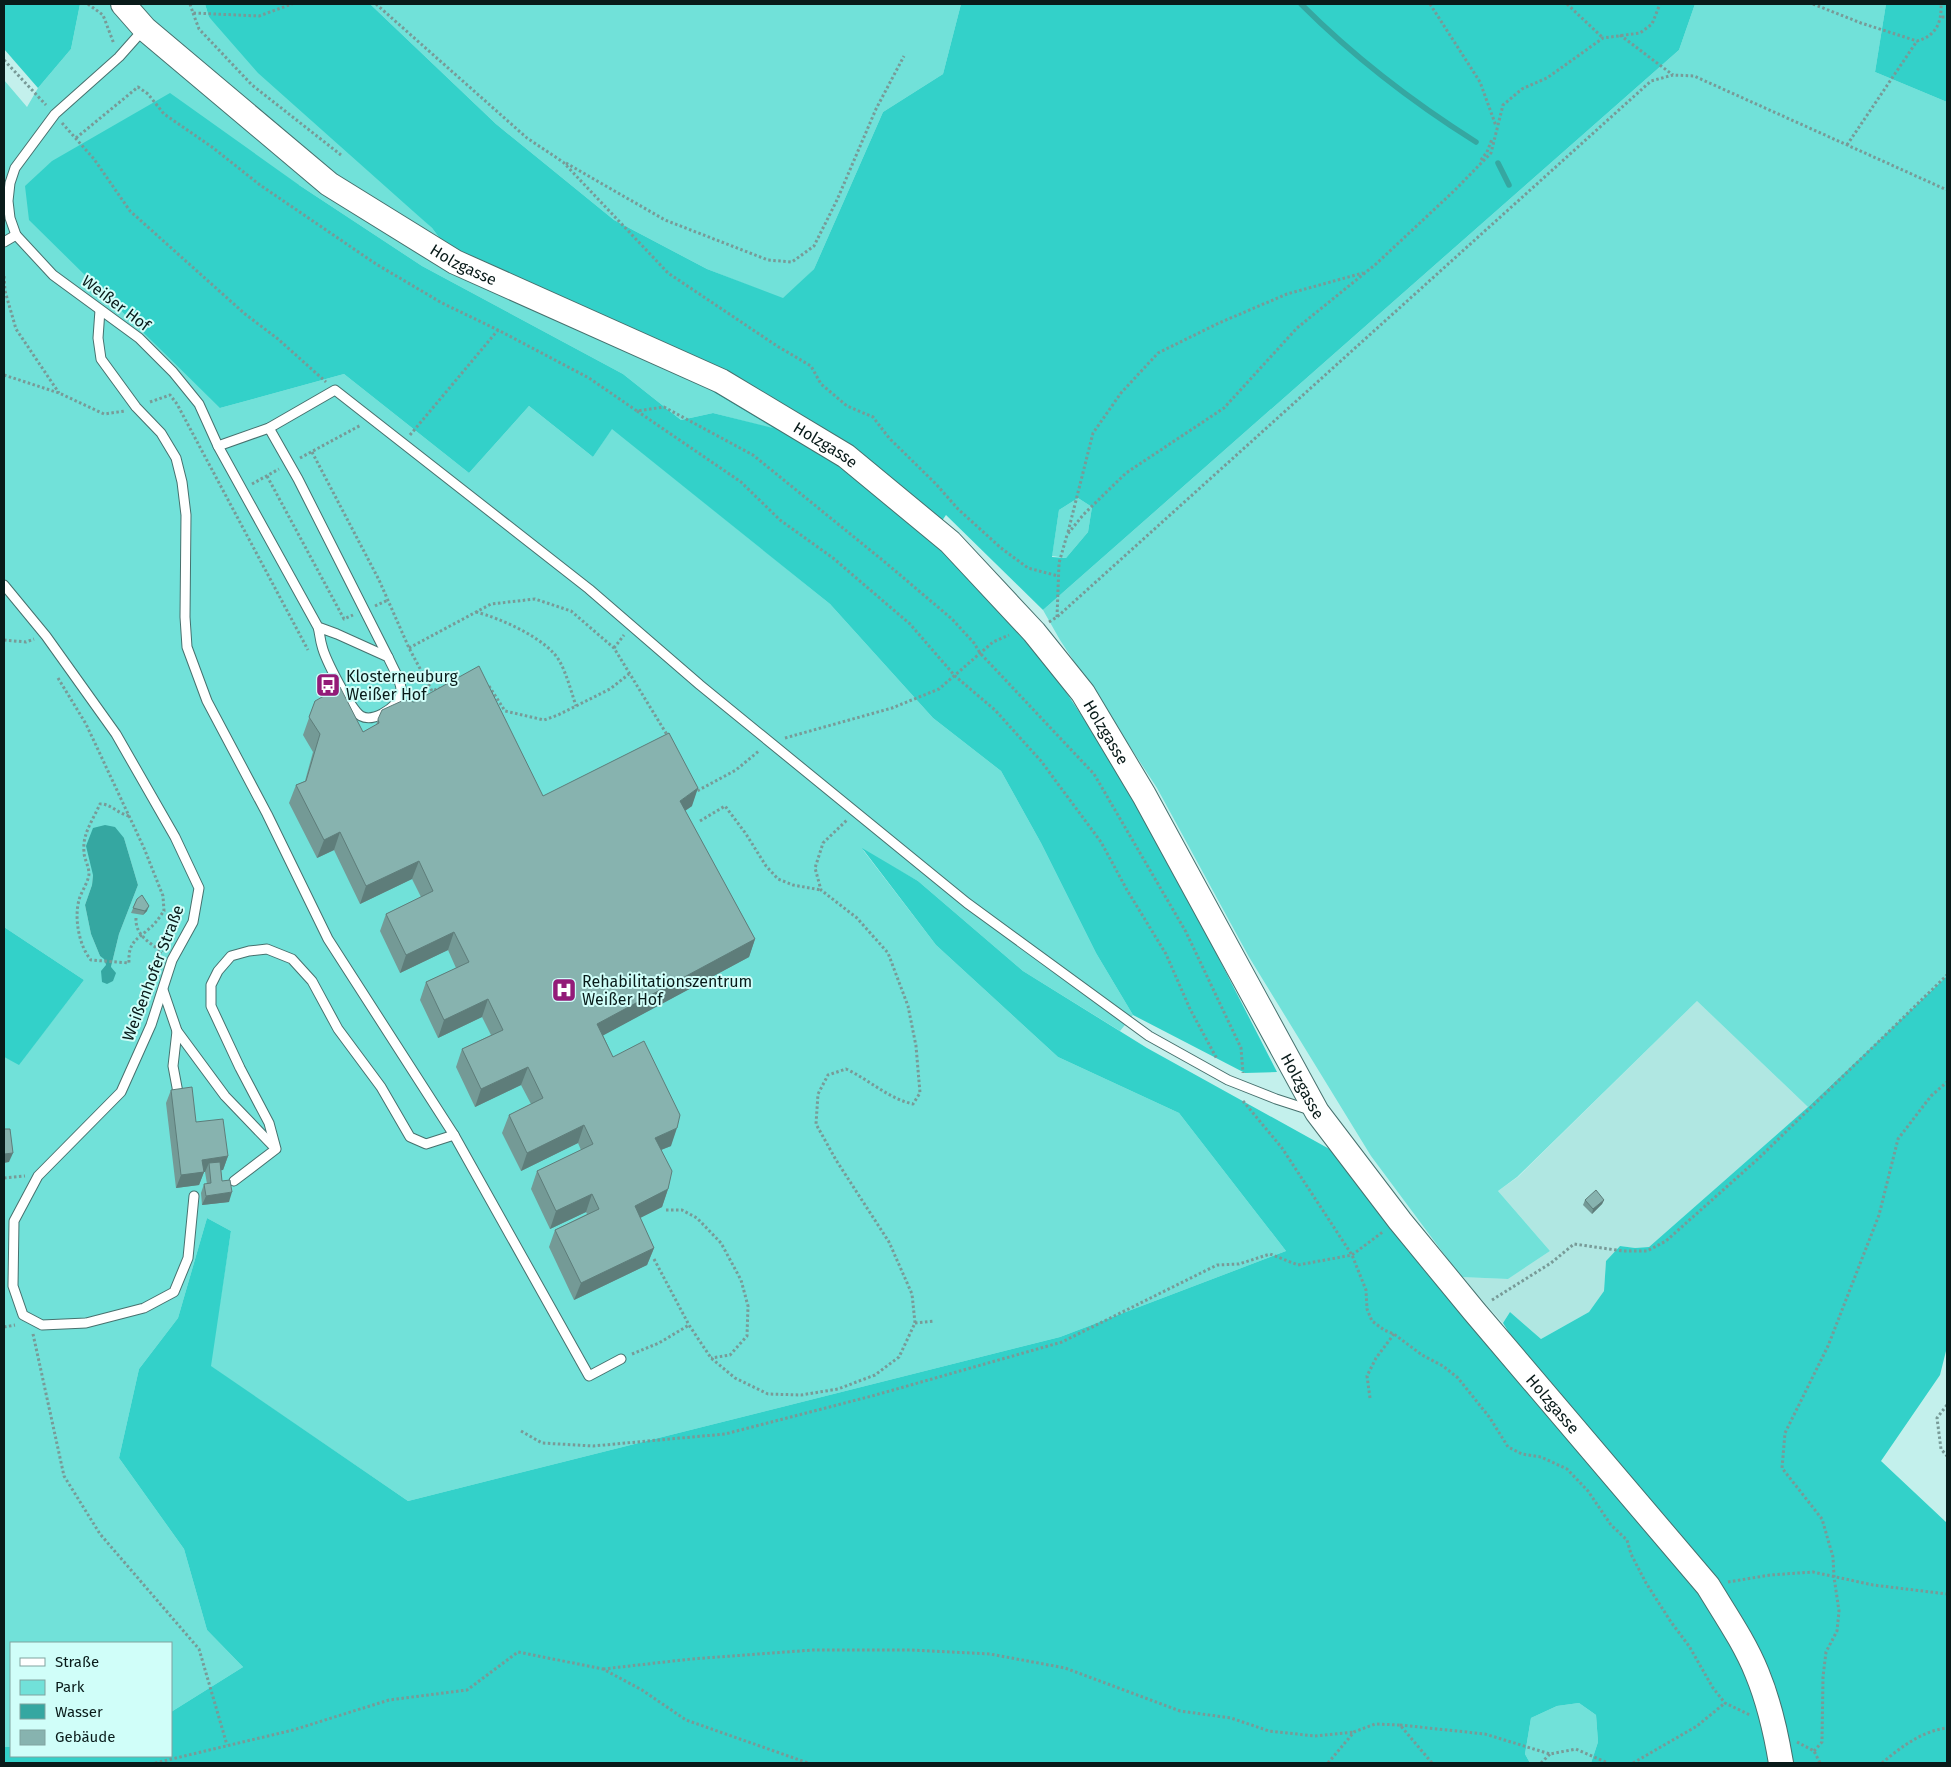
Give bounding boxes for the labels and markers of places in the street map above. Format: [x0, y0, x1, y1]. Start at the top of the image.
place label: Klosterneuburg Weißer Hof [346, 667, 458, 704]
bus stop icon: Klosterneuburg Weißer Hof [315, 672, 341, 698]
place label: Rehabilitationszentrum Weißer Hof [582, 972, 752, 1009]
hospital icon: Rehabilitationszentrum Weißer Hof [551, 977, 577, 1003]

